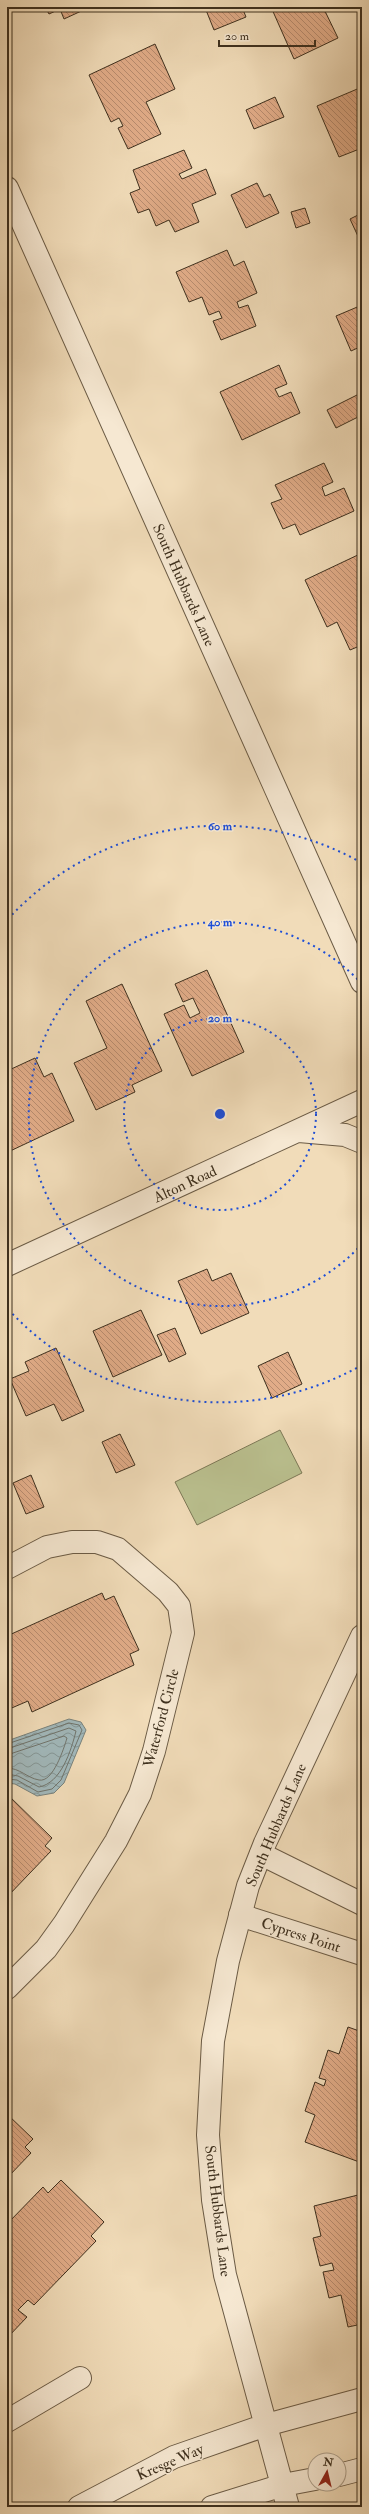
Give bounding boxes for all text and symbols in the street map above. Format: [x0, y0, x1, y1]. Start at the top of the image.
scale bar [219, 22, 315, 48]
text: 20 m [225, 29, 250, 44]
street label: South Hubbards Lane [148, 521, 219, 649]
text: 60 m [208, 819, 233, 834]
text: 40 m [207, 915, 233, 930]
text: 20 m [208, 1011, 233, 1026]
centre of rings [213, 1107, 227, 1121]
street label: Alton Road [150, 1161, 220, 1208]
street label: Waterford Circle [139, 1667, 184, 1771]
street label: South Hubbards Lane [242, 1761, 311, 1890]
street label: Cypress Point [258, 1914, 343, 1958]
street label: South Hubbards Lane [200, 2144, 235, 2278]
street label: Kresge Way [134, 2440, 207, 2485]
north arrow [307, 2452, 347, 2492]
text: N [322, 2455, 335, 2470]

